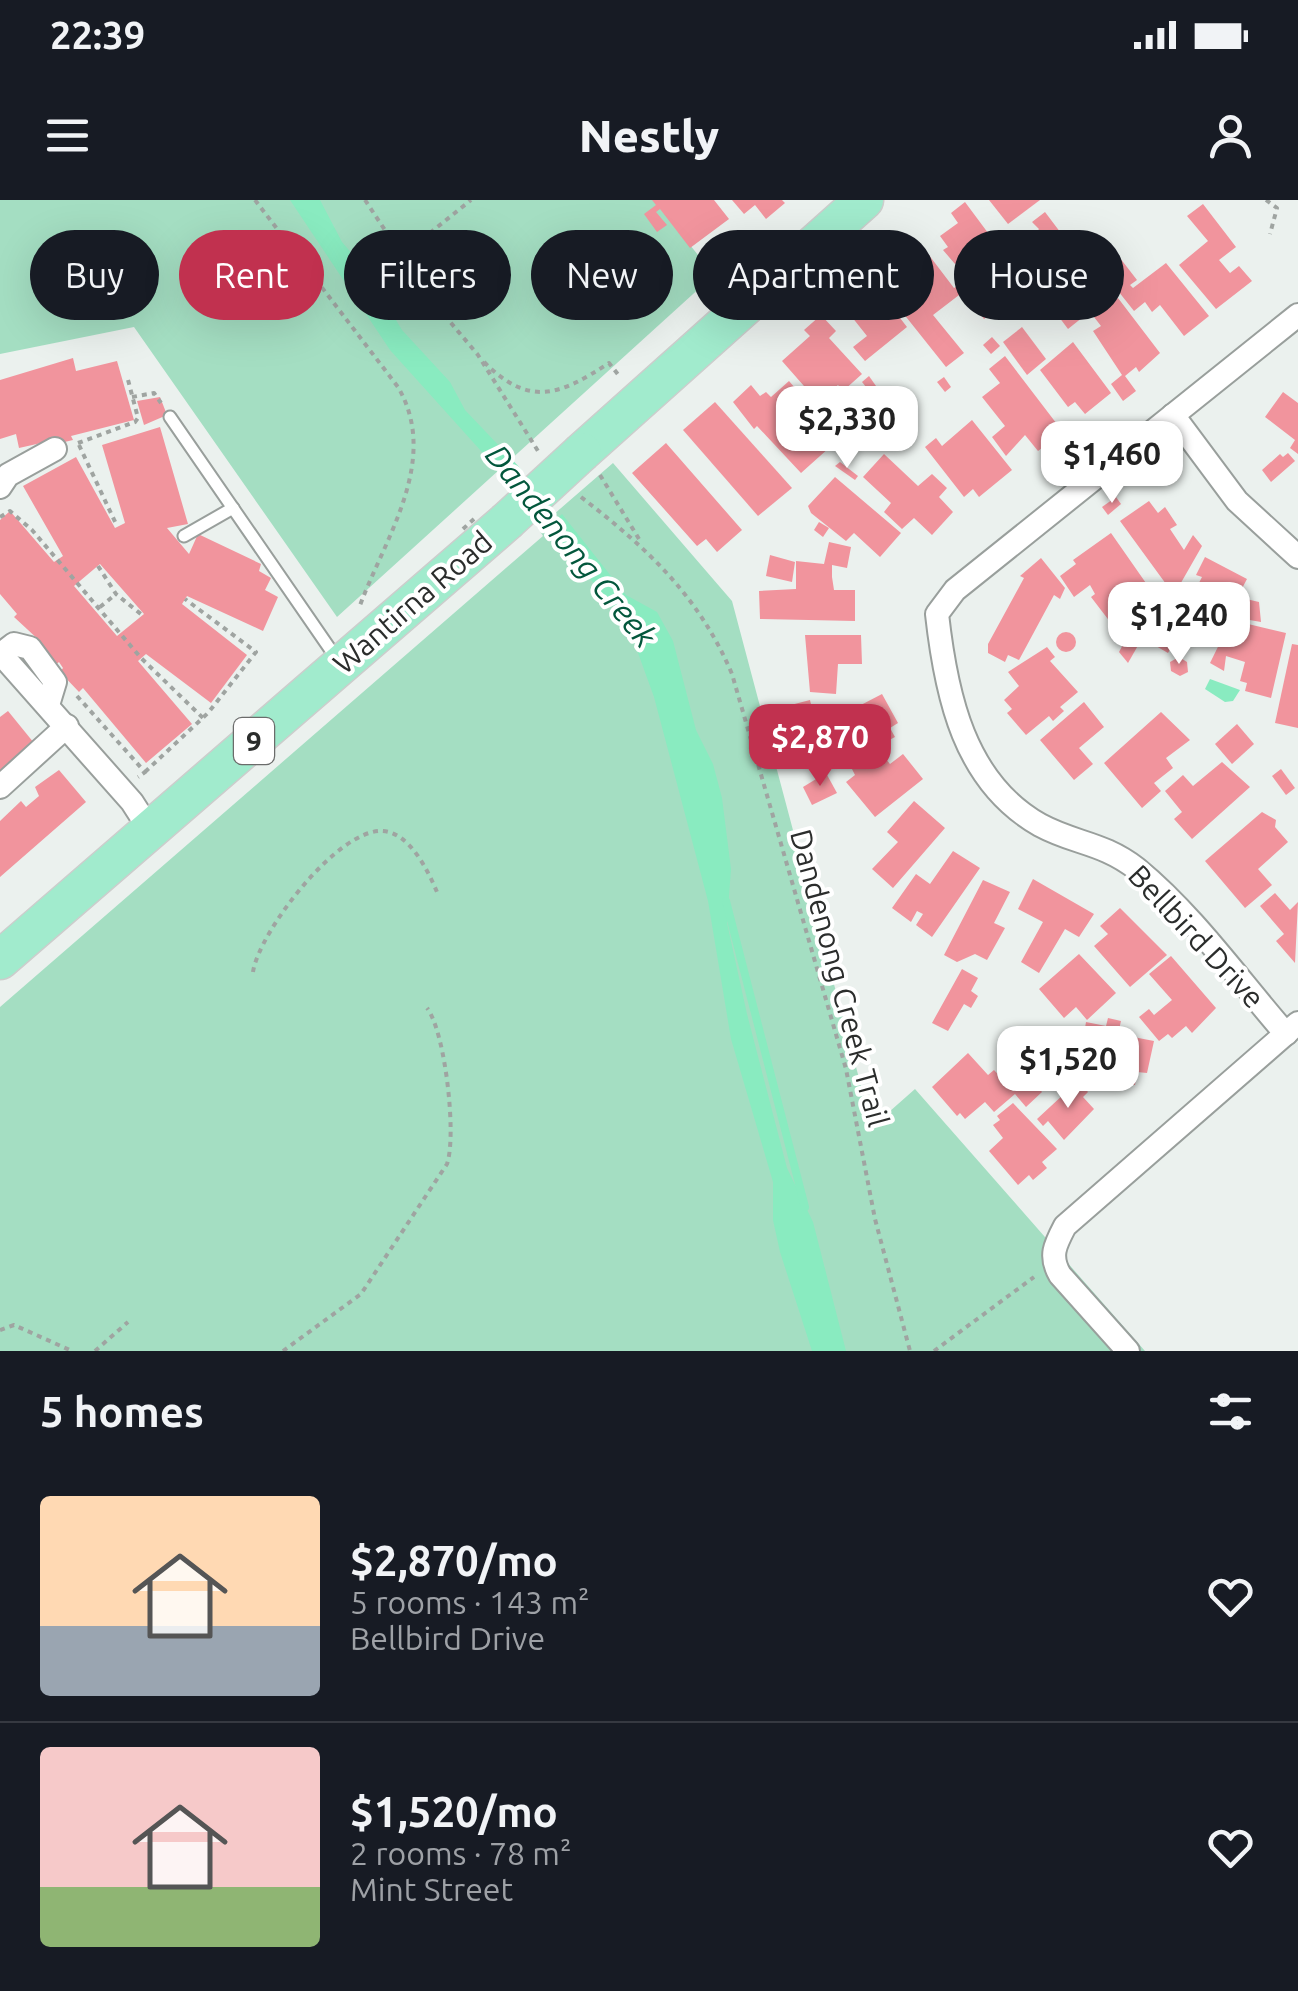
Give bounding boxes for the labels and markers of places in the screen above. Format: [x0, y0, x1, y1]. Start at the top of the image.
pin: $2,330 [766, 386, 928, 471]
pin: $1,460 [1031, 421, 1193, 506]
pin: $1,240 [1098, 582, 1260, 667]
pin: $2,870 [739, 704, 901, 789]
pin: $1,520 [987, 1026, 1149, 1111]

